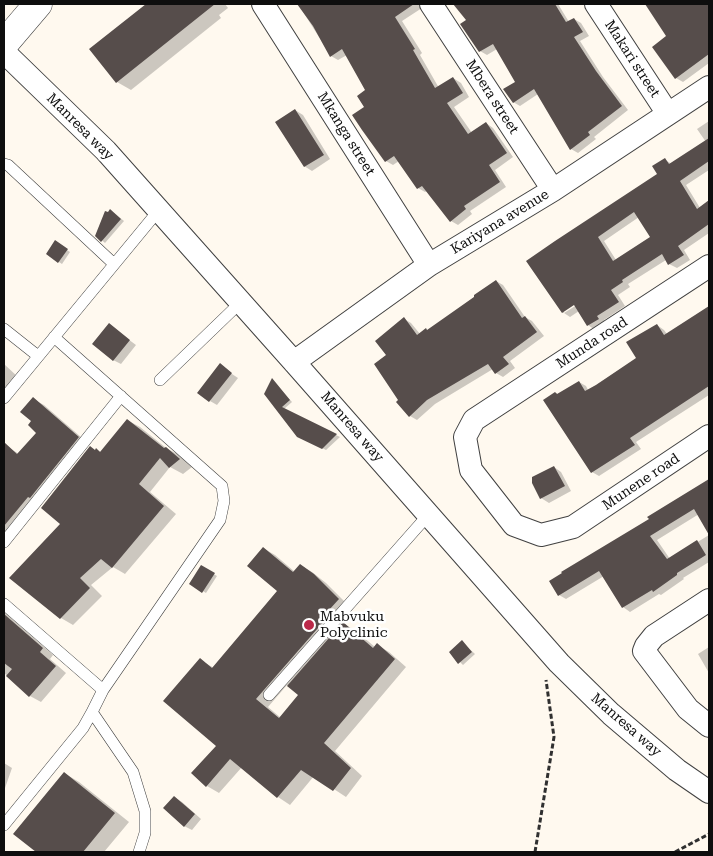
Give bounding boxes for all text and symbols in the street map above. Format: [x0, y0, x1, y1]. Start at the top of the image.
street label: Makari street [601, 17, 663, 101]
street label: Mbera street [462, 57, 522, 137]
street label: Mkanga street [314, 89, 378, 179]
street label: Manresa way [43, 90, 117, 164]
street label: Kariyana avenue [448, 186, 552, 258]
street label: Munda road [553, 314, 631, 372]
street label: Manresa way [317, 388, 387, 466]
street label: Munene road [599, 450, 683, 514]
place label: Mabvuku Polyclinic [320, 609, 388, 642]
marker: Mabvuku Polyclinic [302, 618, 316, 632]
street label: Manresa way [587, 690, 665, 760]

